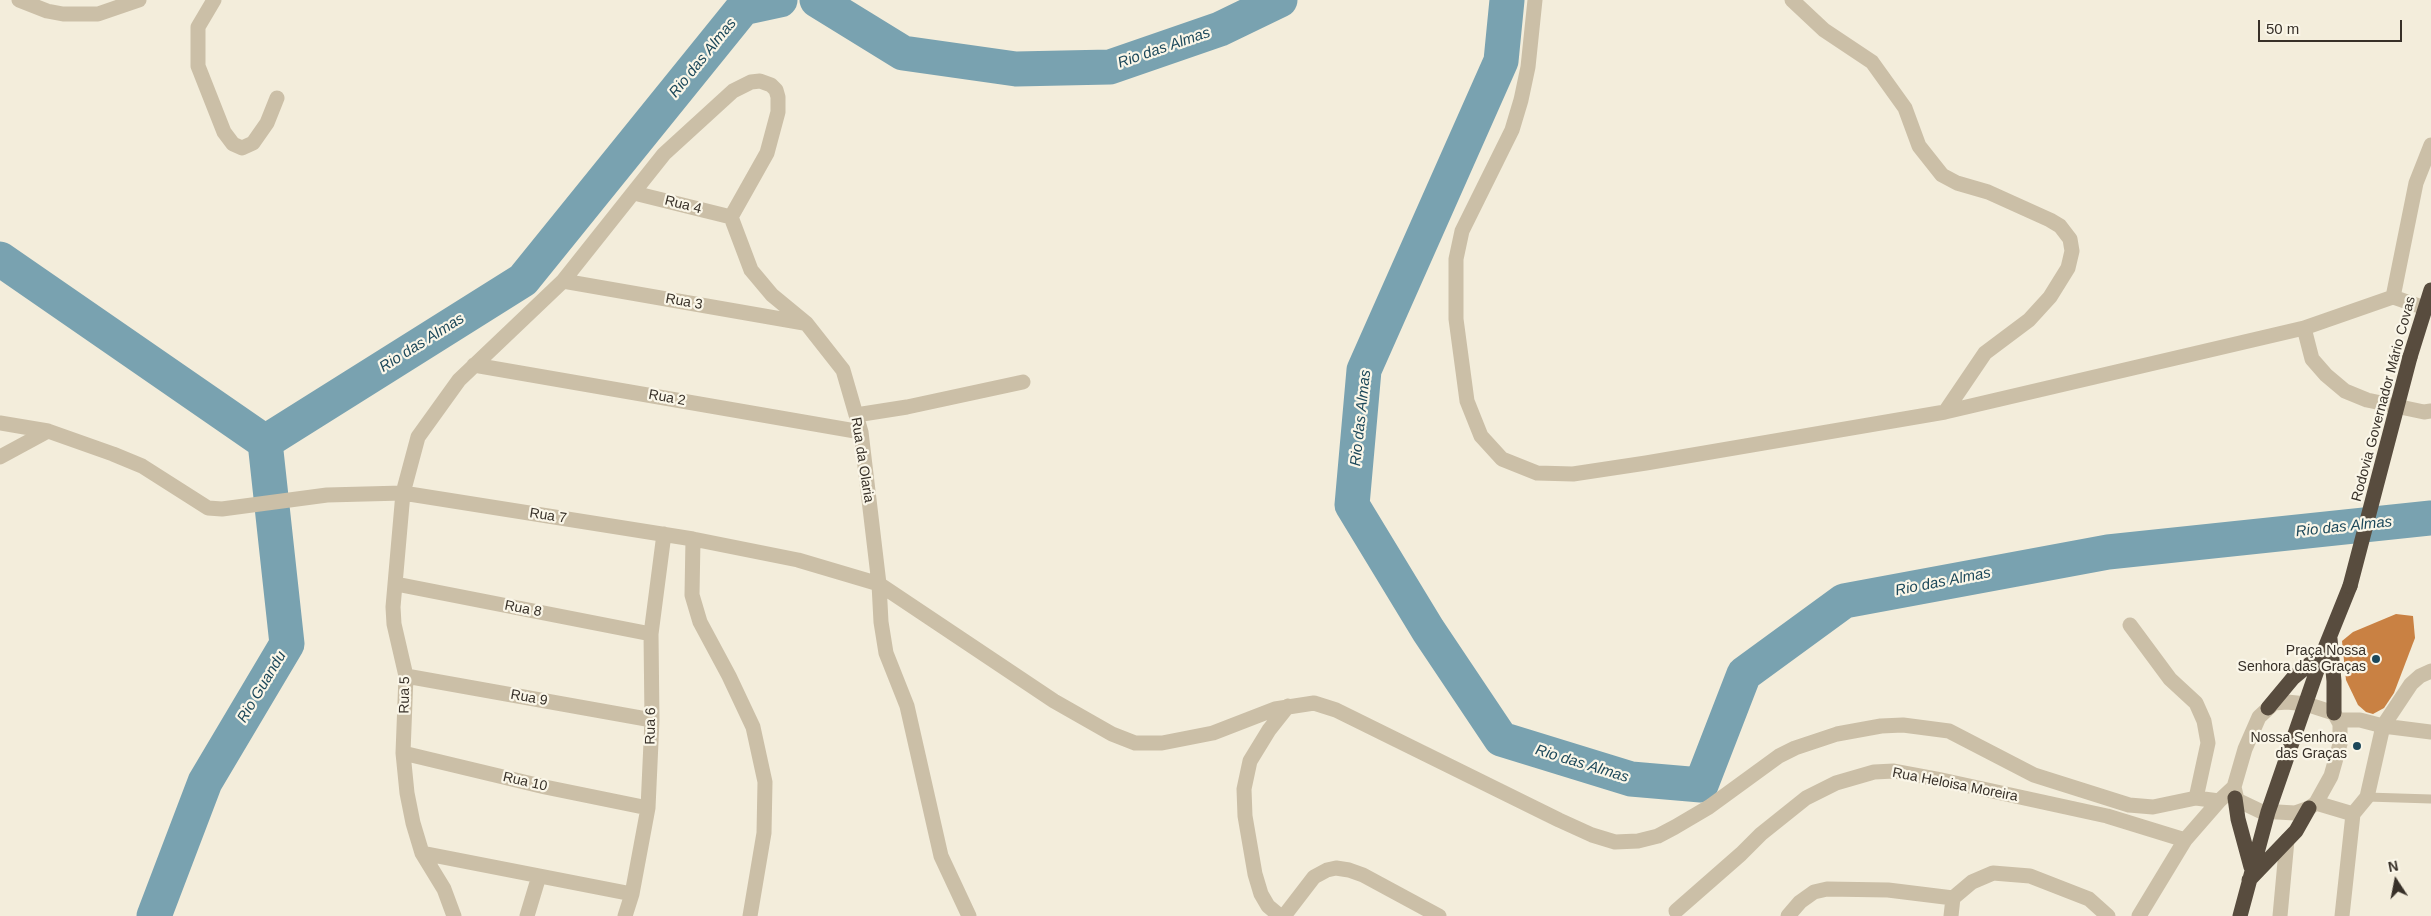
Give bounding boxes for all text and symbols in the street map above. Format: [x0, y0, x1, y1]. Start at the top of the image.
scale bar [2261, 10, 2405, 42]
water label: Rio das Almas [666, 15, 740, 101]
text: 50 m [2266, 20, 2299, 37]
water label: Rio das Almas [1115, 24, 1213, 72]
street label: Rua 4 [663, 192, 703, 218]
street label: Rua 3 [664, 290, 704, 314]
street label: Rodovia Governador Mário Covas [2348, 295, 2420, 503]
water label: Rio das Almas [376, 310, 468, 376]
water label: Rio das Almas [1347, 369, 1375, 467]
street label: Rua 2 [647, 386, 687, 410]
street label: Rua da Olaria [847, 416, 877, 504]
street label: Rua 7 [528, 505, 568, 527]
water label: Rio das Almas [2295, 513, 2393, 541]
water label: Rio das Almas [1894, 564, 1992, 600]
street label: Rua 8 [503, 597, 543, 621]
place label: Praça Nossa Senhora das Graças [2238, 643, 2366, 676]
water label: Rio Guandu [234, 648, 290, 726]
marker: Praça Nossa Senhora das Graças [2370, 653, 2382, 665]
street label: Rua 5 [396, 676, 414, 714]
street label: Rua 9 [509, 686, 549, 710]
street label: Rua 6 [642, 707, 660, 745]
place label: Nossa Senhora das Graças [2250, 730, 2347, 762]
marker: Nossa Senhora das Graças [2351, 740, 2363, 752]
water label: Rio das Almas [1533, 741, 1631, 787]
street label: Rua Heloisa Moreira [1891, 765, 2019, 805]
street label: Rua 10 [501, 769, 549, 795]
north arrow [2371, 856, 2421, 906]
text: N [2387, 857, 2400, 875]

